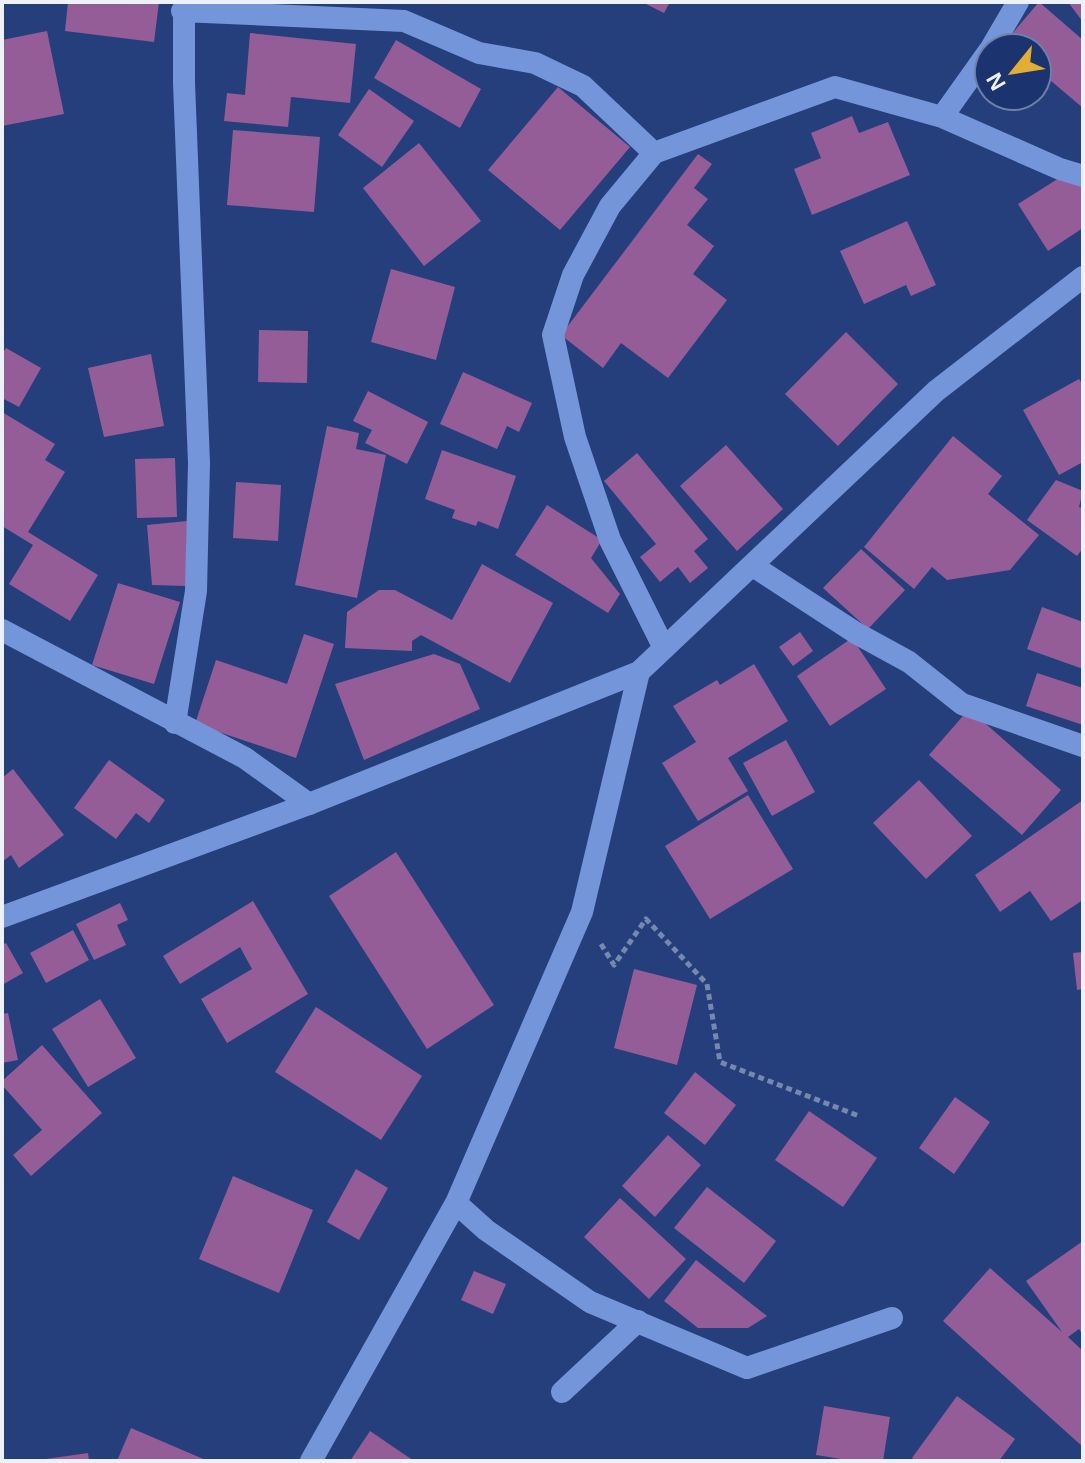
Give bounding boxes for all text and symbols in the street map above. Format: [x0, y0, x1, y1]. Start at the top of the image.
north arrow [973, 32, 1053, 112]
text: N [981, 69, 1011, 95]

